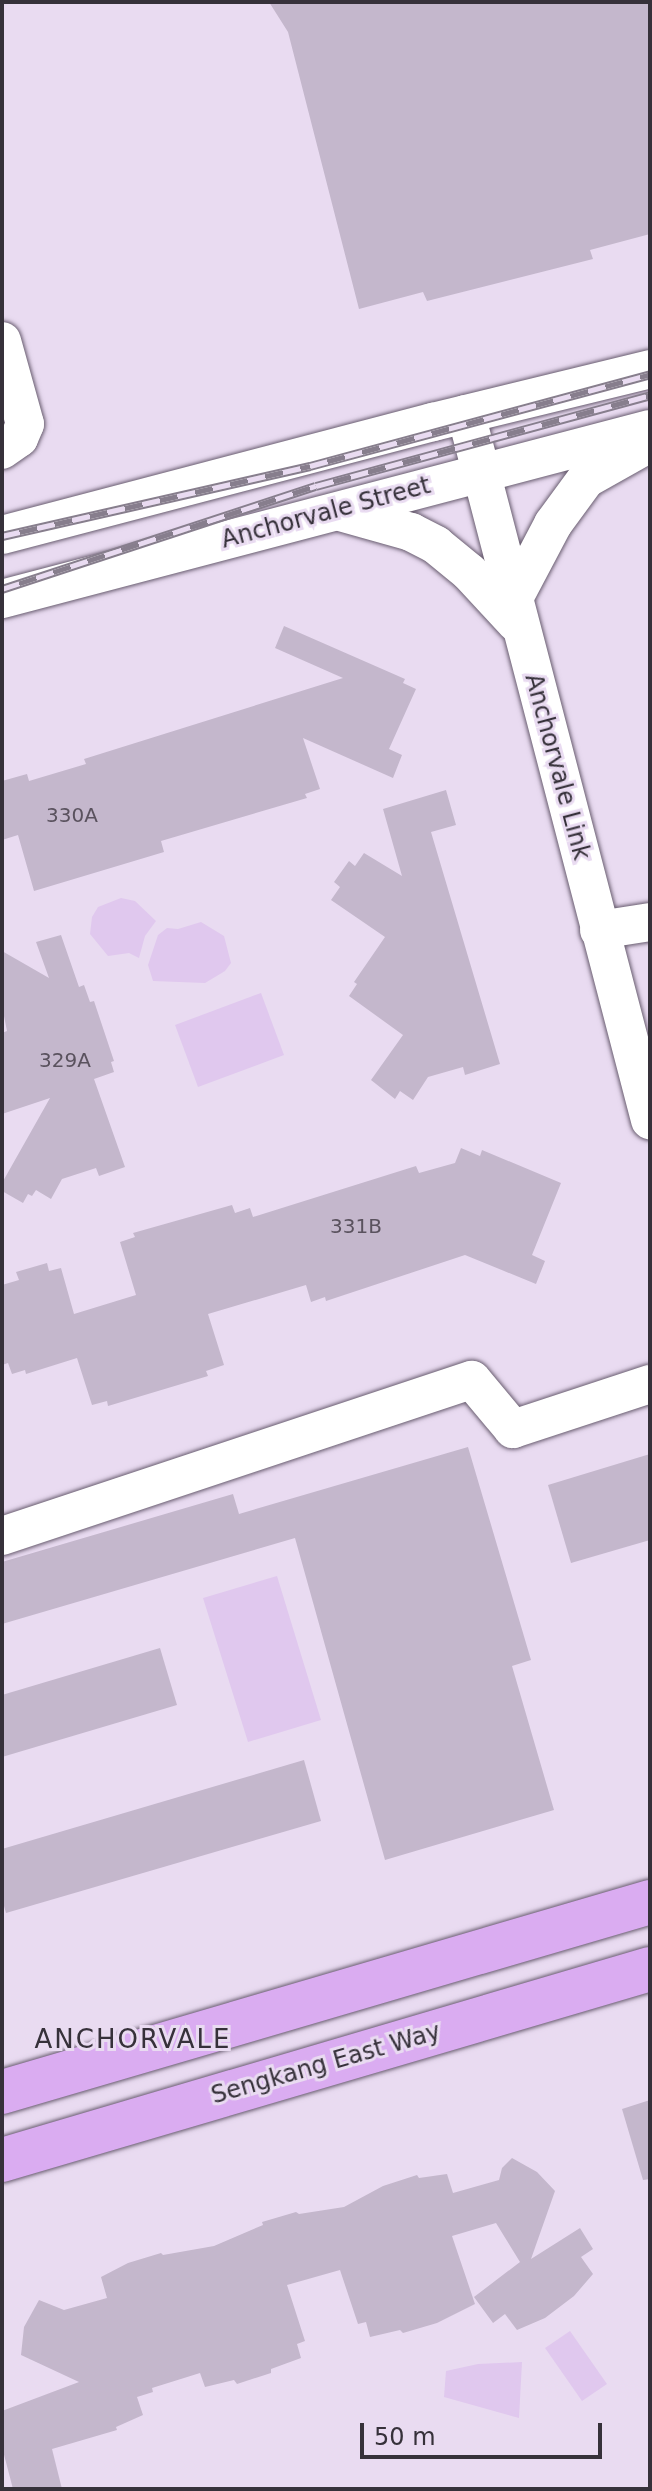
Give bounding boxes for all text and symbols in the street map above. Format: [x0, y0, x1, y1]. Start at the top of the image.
street label: Anchorvale Street [218, 471, 434, 555]
street label: Anchorvale Link [518, 671, 596, 863]
house number: 330A [46, 803, 98, 827]
house number: 329A [39, 1048, 91, 1072]
house number: 331B [330, 1214, 382, 1238]
street label: Sengkang East Way [208, 2017, 444, 2111]
district label: ANCHORVALE [35, 2024, 231, 2056]
scale bar [364, 2407, 606, 2457]
text: 50 m [374, 2423, 436, 2451]

